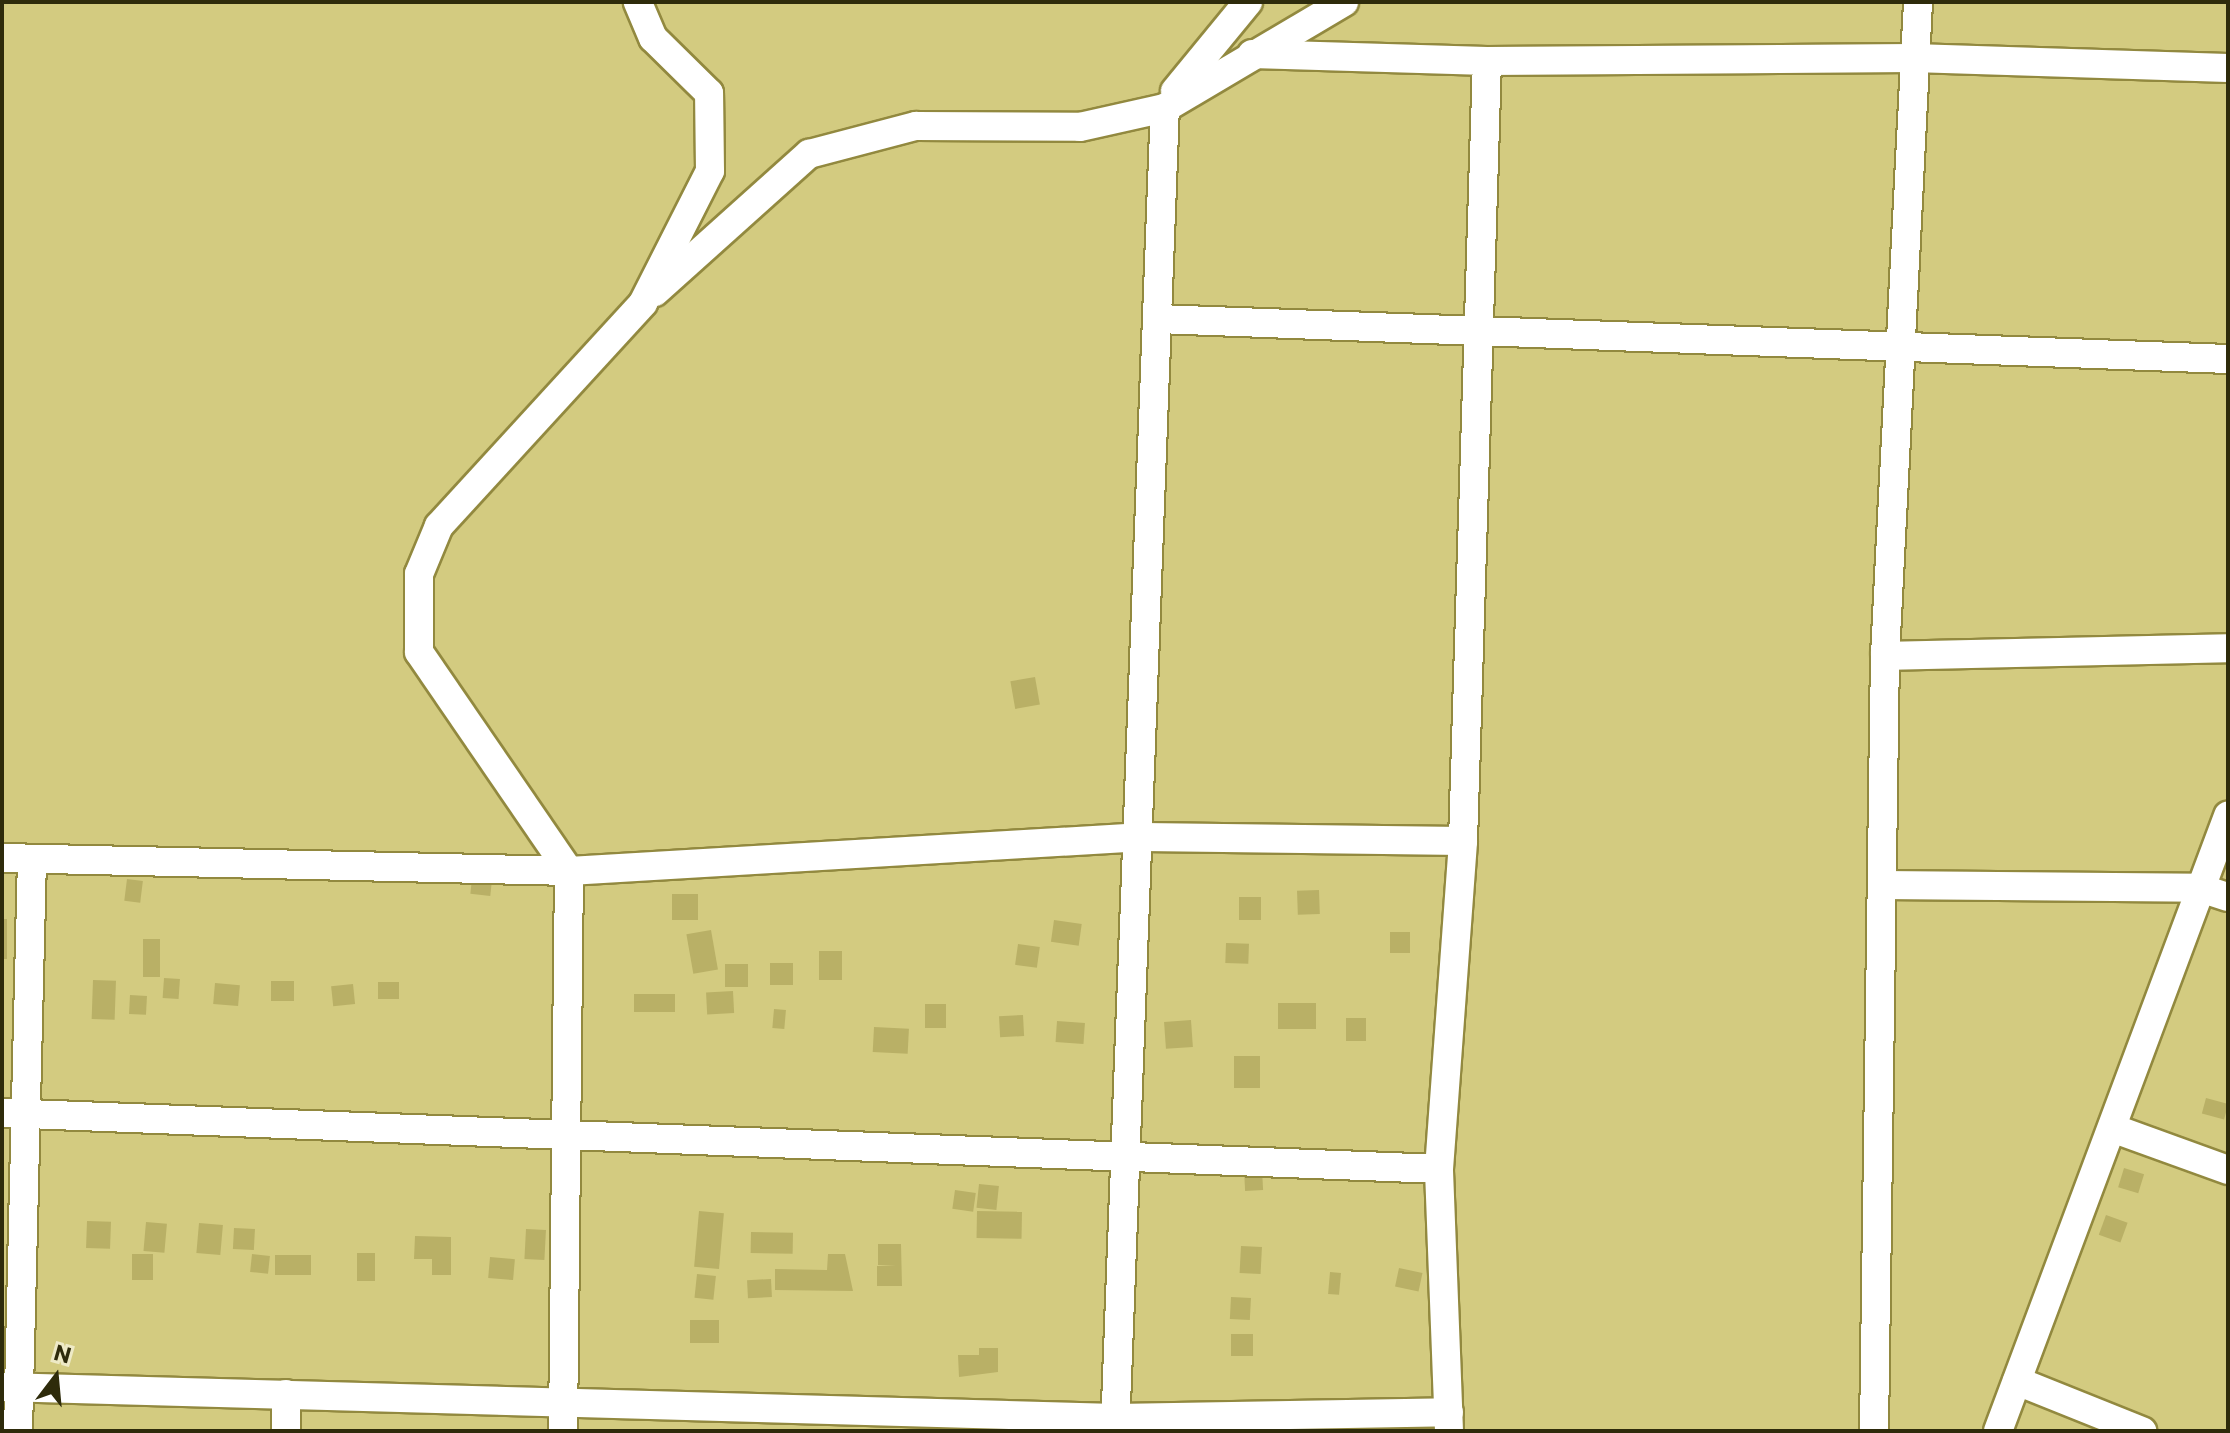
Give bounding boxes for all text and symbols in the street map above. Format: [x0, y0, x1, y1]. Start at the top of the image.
north arrow [16, 1337, 96, 1417]
text: N [51, 1338, 74, 1369]

